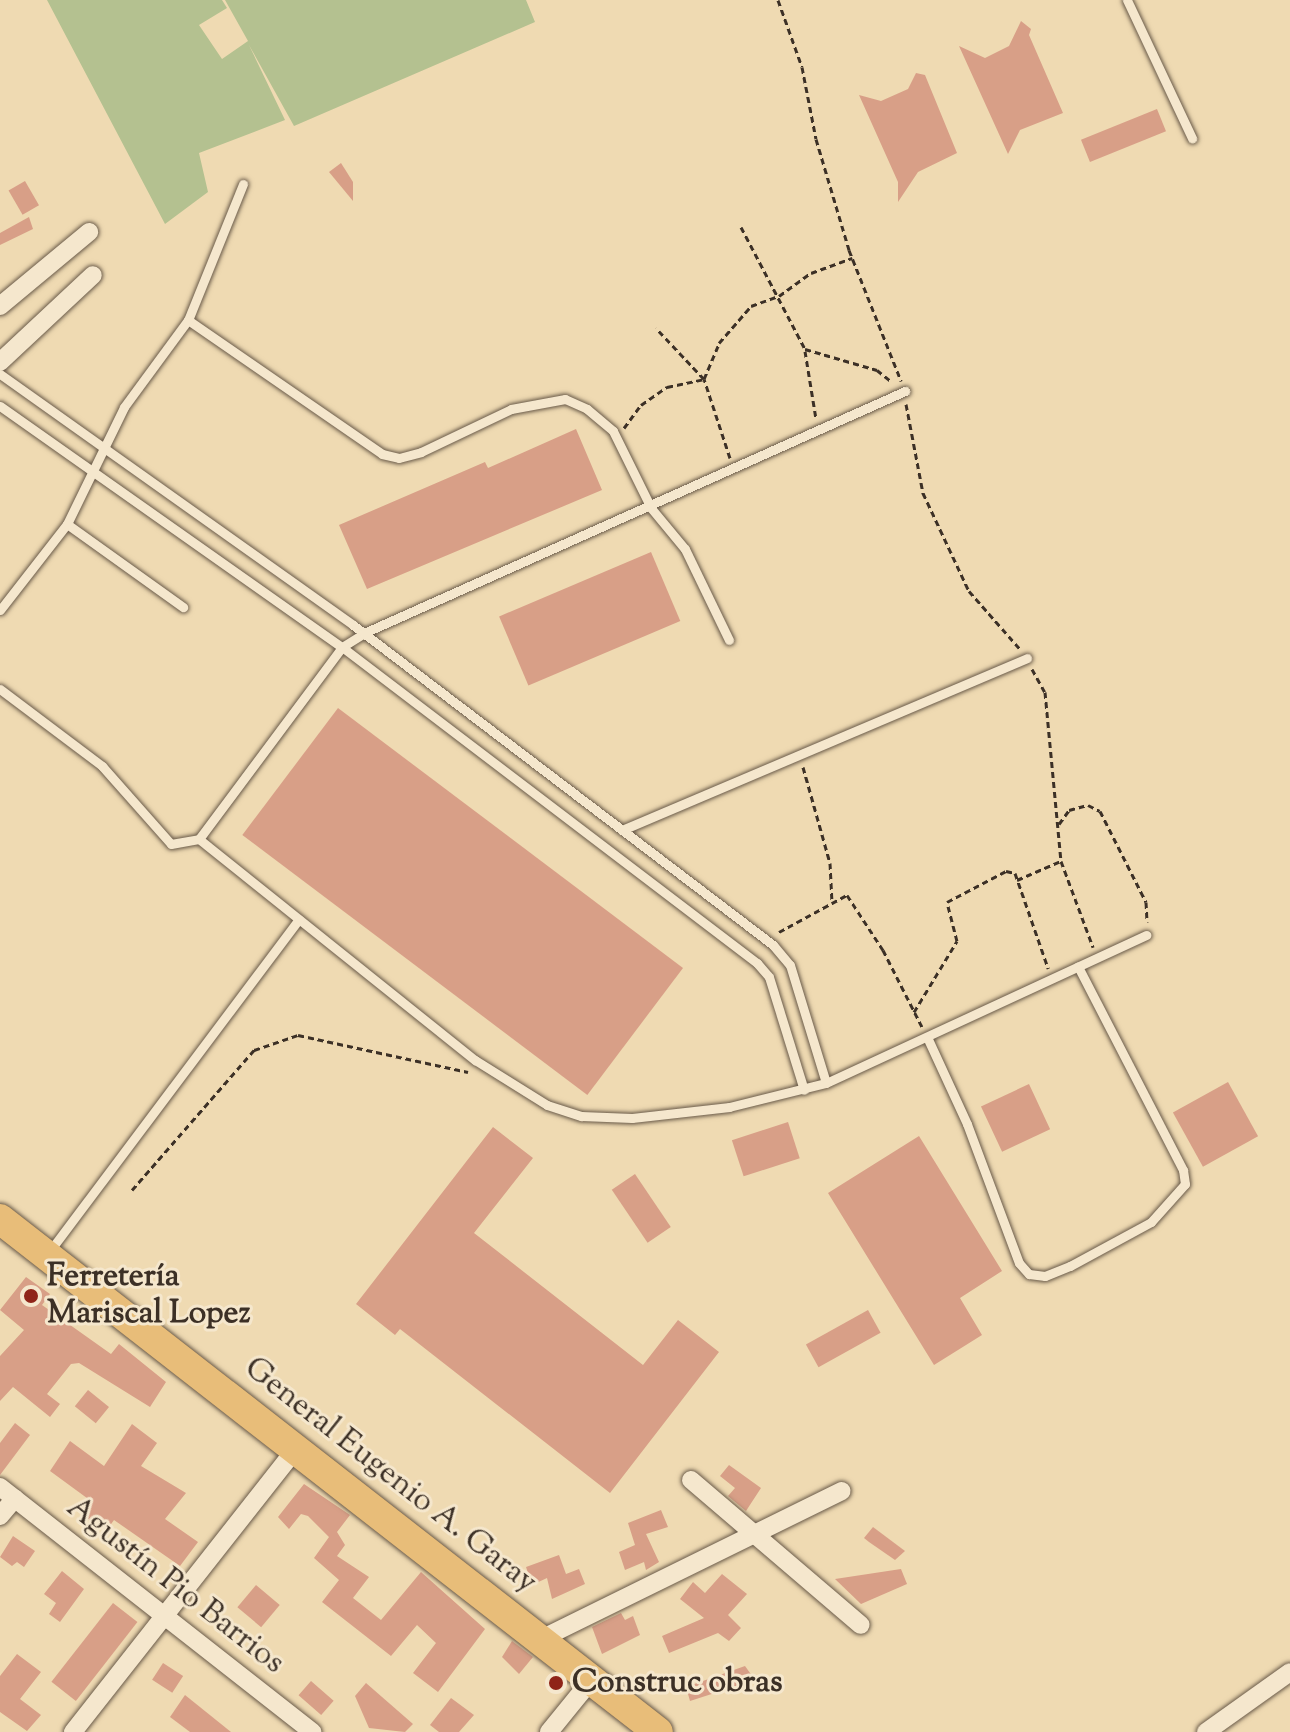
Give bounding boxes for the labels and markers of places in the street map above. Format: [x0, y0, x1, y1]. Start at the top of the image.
place label: Ferretería Mariscal Lopez [47, 1259, 251, 1334]
marker: Ferretería Mariscal Lopez [22, 1287, 40, 1305]
place label: Construc obras [572, 1664, 783, 1702]
marker: Construc obras [547, 1674, 565, 1692]

